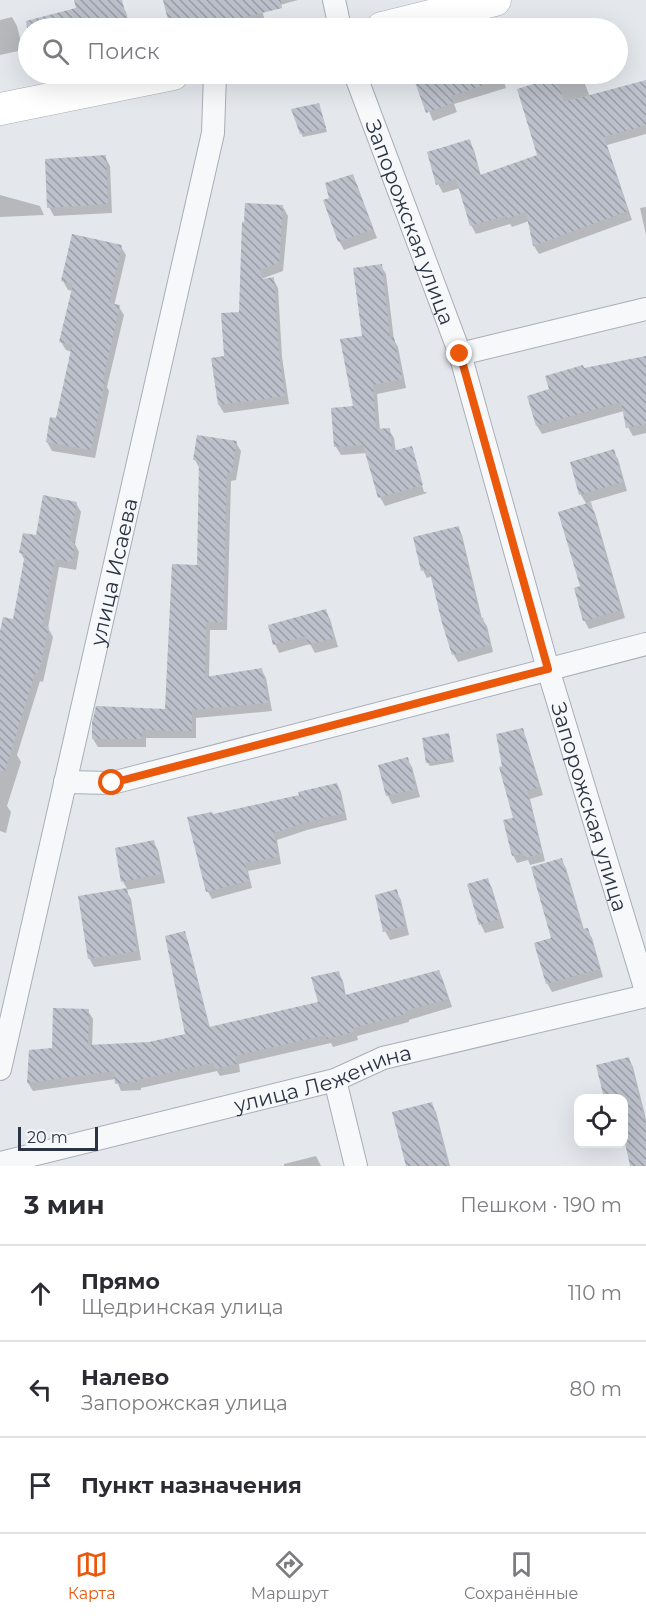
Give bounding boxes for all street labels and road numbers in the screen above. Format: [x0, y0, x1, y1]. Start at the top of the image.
street label: Запорожская улица [361, 116, 460, 328]
street label: улица Исаева [84, 496, 142, 649]
street label: Запорожская улица [546, 699, 633, 914]
street label: улица Леженина [230, 1039, 414, 1117]

